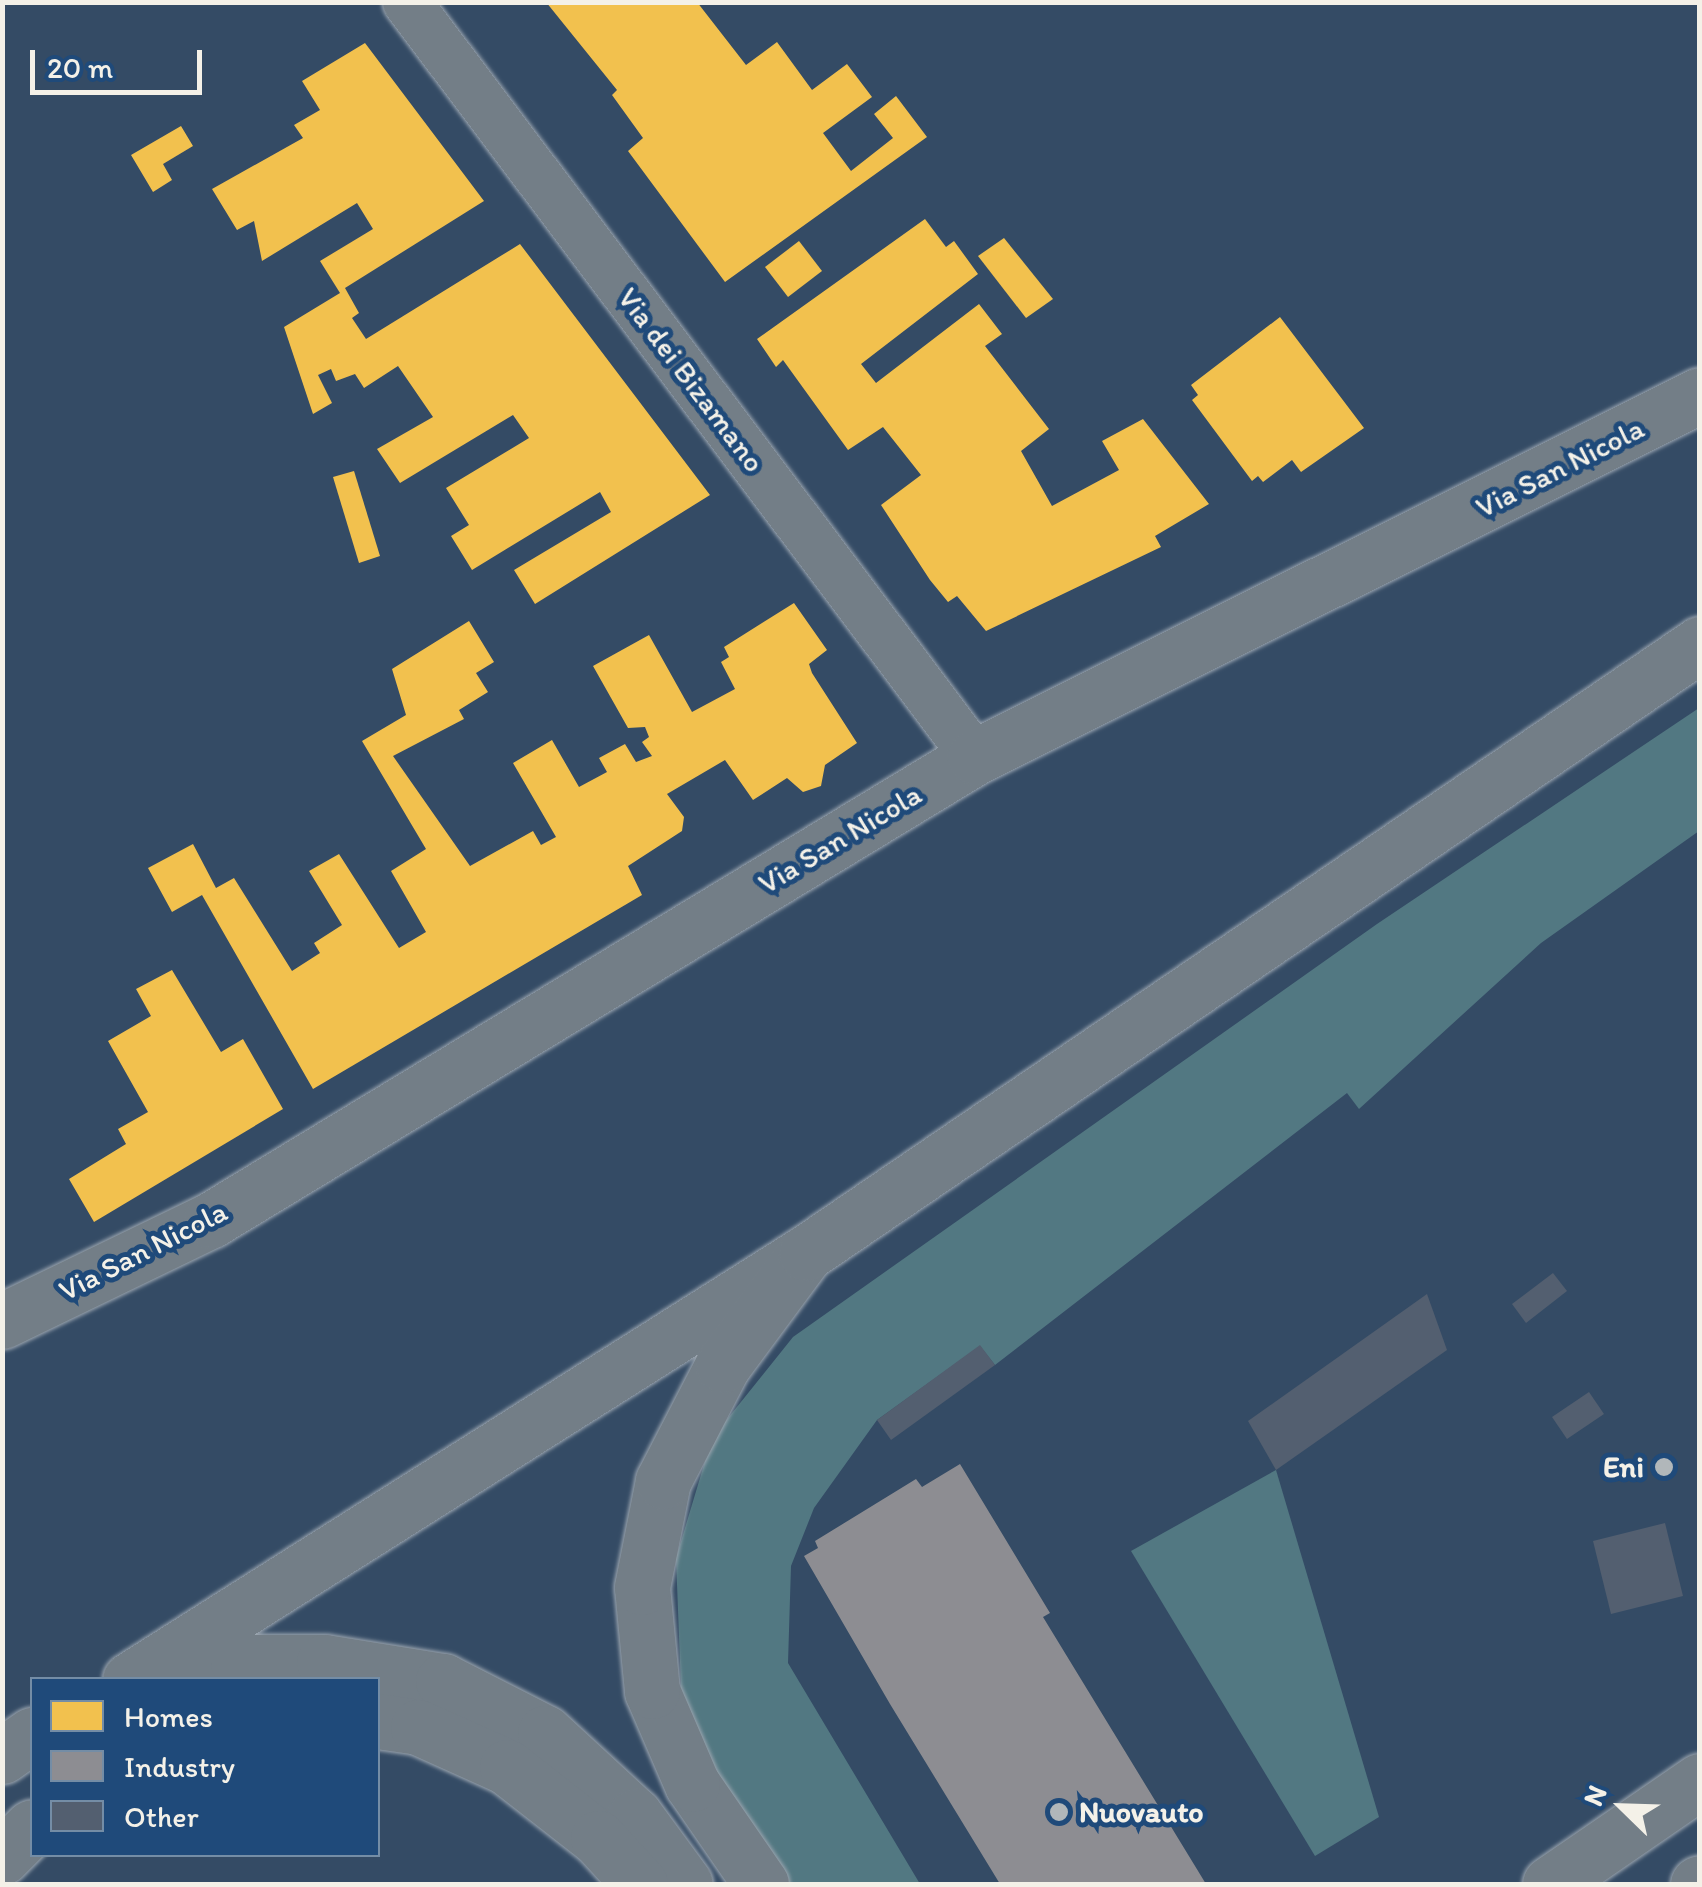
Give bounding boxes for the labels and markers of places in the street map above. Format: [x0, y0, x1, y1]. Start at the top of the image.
place label: Eni [1603, 1449, 1644, 1485]
marker: Eni [1653, 1456, 1675, 1478]
place label: Nuovauto [1079, 1794, 1204, 1830]
marker: Nuovauto [1048, 1801, 1070, 1823]

